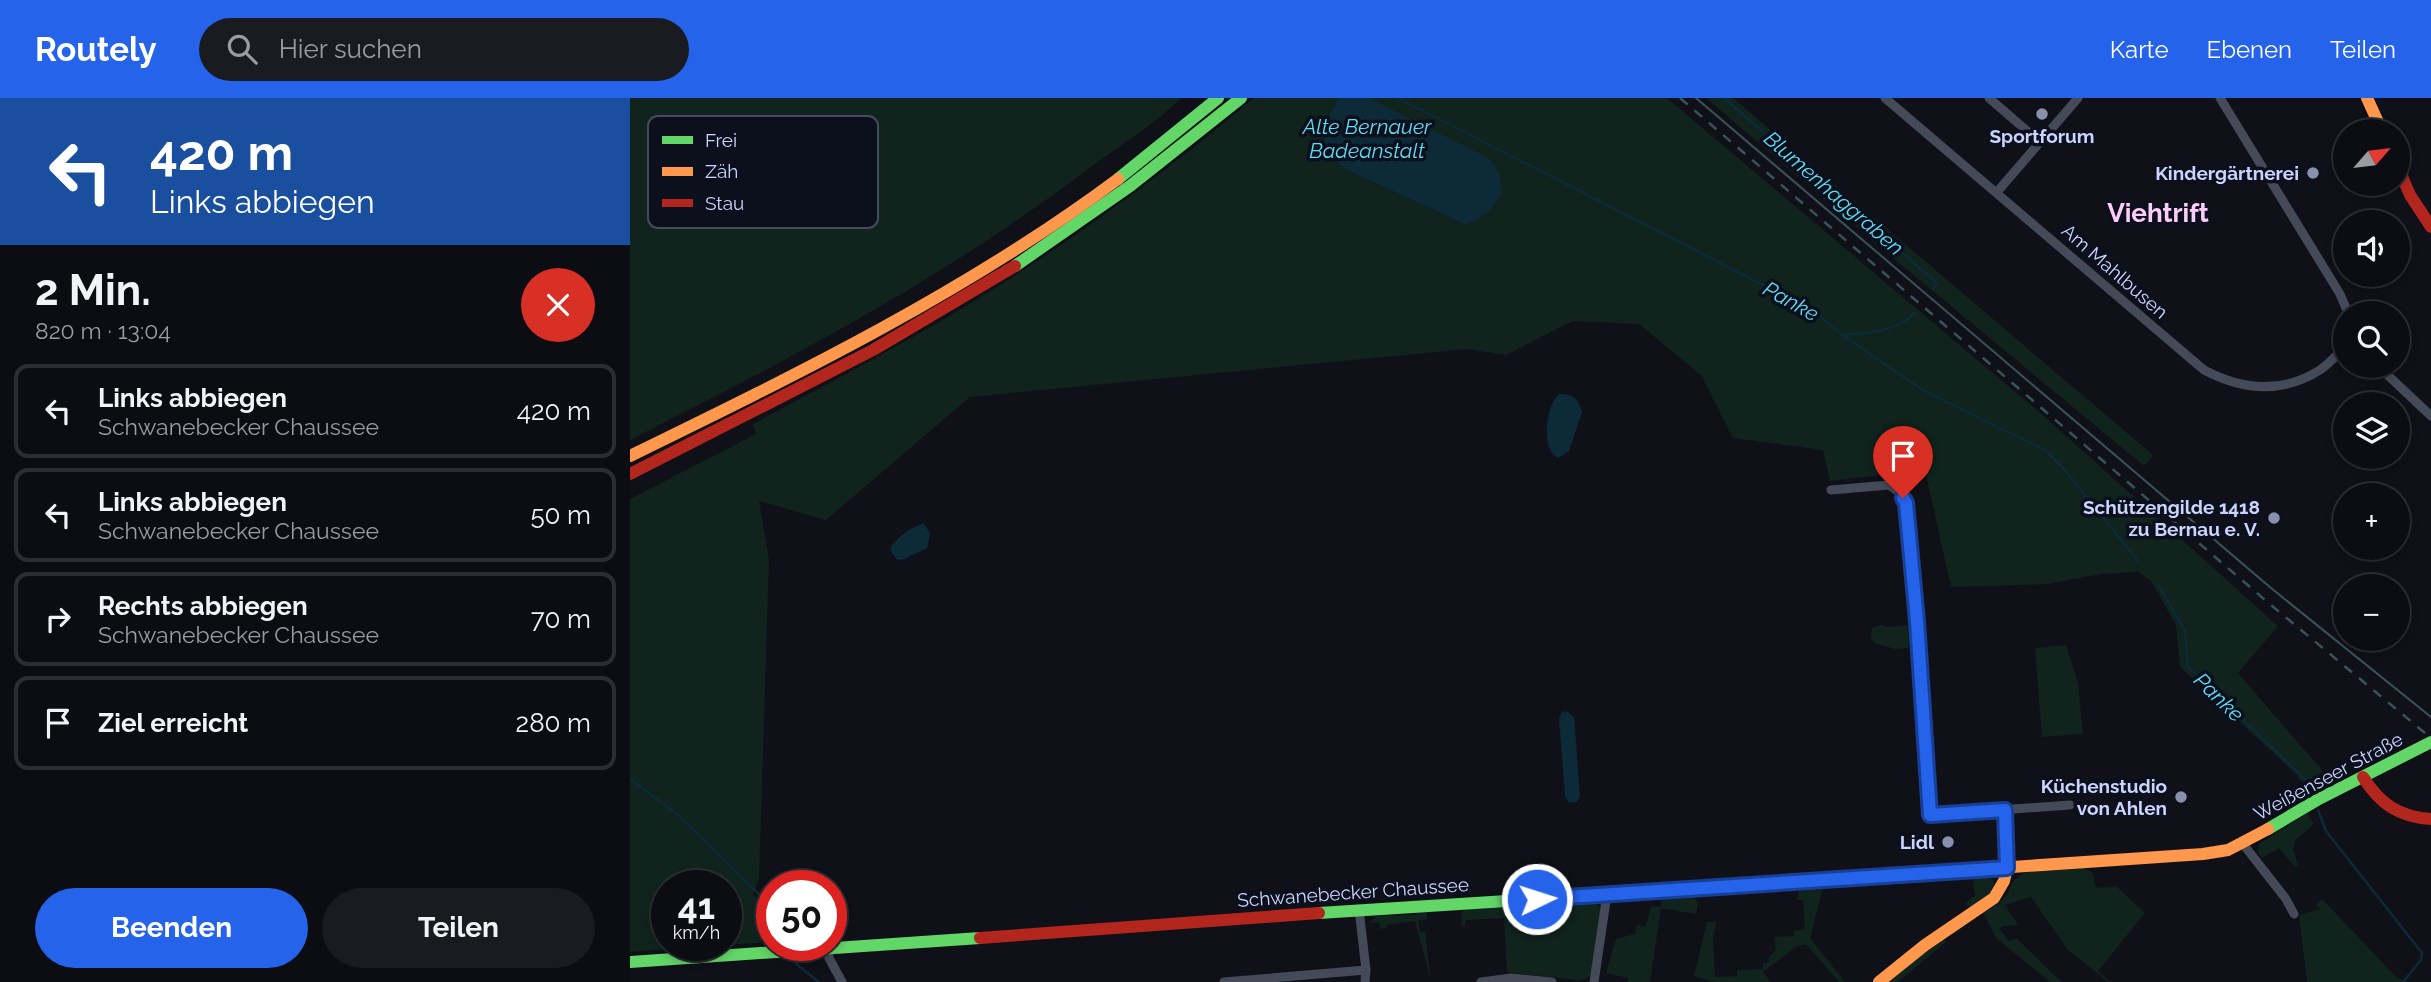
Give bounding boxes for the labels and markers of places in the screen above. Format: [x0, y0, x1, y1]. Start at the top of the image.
marker: Sportforum [2034, 106, 2050, 122]
place label: Sportforum [1990, 125, 2094, 147]
place label: Kindergärtnerei [2155, 162, 2299, 184]
marker: Kindergärtnerei [2305, 165, 2321, 181]
pin [1873, 426, 1933, 498]
place label: Schützengilde 1418 zu Bernau e. V. [2083, 496, 2260, 540]
marker: Schützengilde 1418 zu Bernau e. V. [2266, 510, 2282, 526]
place label: Küchenstudio von Ahlen [2041, 775, 2167, 819]
marker: Küchenstudio von Ahlen [2173, 789, 2189, 805]
place label: Lidl [1900, 831, 1935, 853]
marker: Lidl [1940, 834, 1956, 850]

